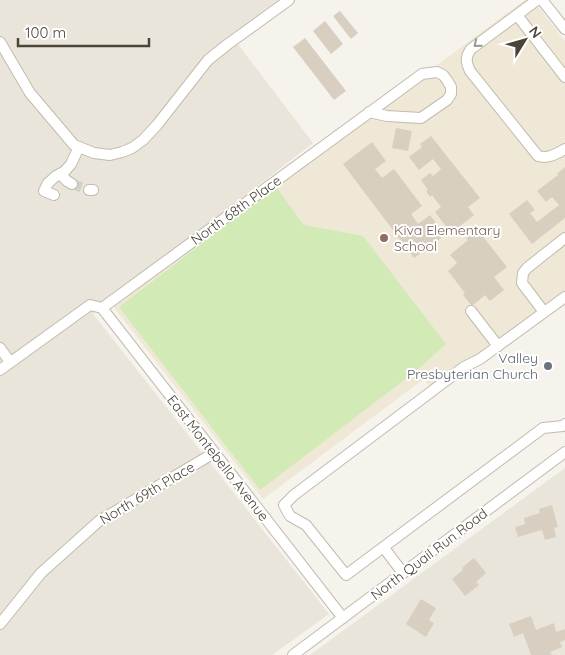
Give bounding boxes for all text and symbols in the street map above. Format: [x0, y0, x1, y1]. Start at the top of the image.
scale bar [18, 15, 149, 47]
north arrow [500, 15, 550, 65]
text: 100 m [25, 23, 66, 42]
text: N [525, 23, 546, 42]
one-way arrow [474, 38, 483, 46]
street label: North 68th Place [187, 171, 285, 249]
place label: Kiva Elementary School [394, 221, 500, 255]
marker: Kiva Elementary School [378, 232, 390, 244]
place label: Valley Presbyterian Church [407, 349, 538, 383]
marker: Valley Presbyterian Church [542, 360, 554, 372]
street label: East Montebello Avenue [163, 391, 273, 525]
street label: North 69th Place [96, 458, 198, 528]
street label: North Quail Run Road [367, 504, 491, 604]

